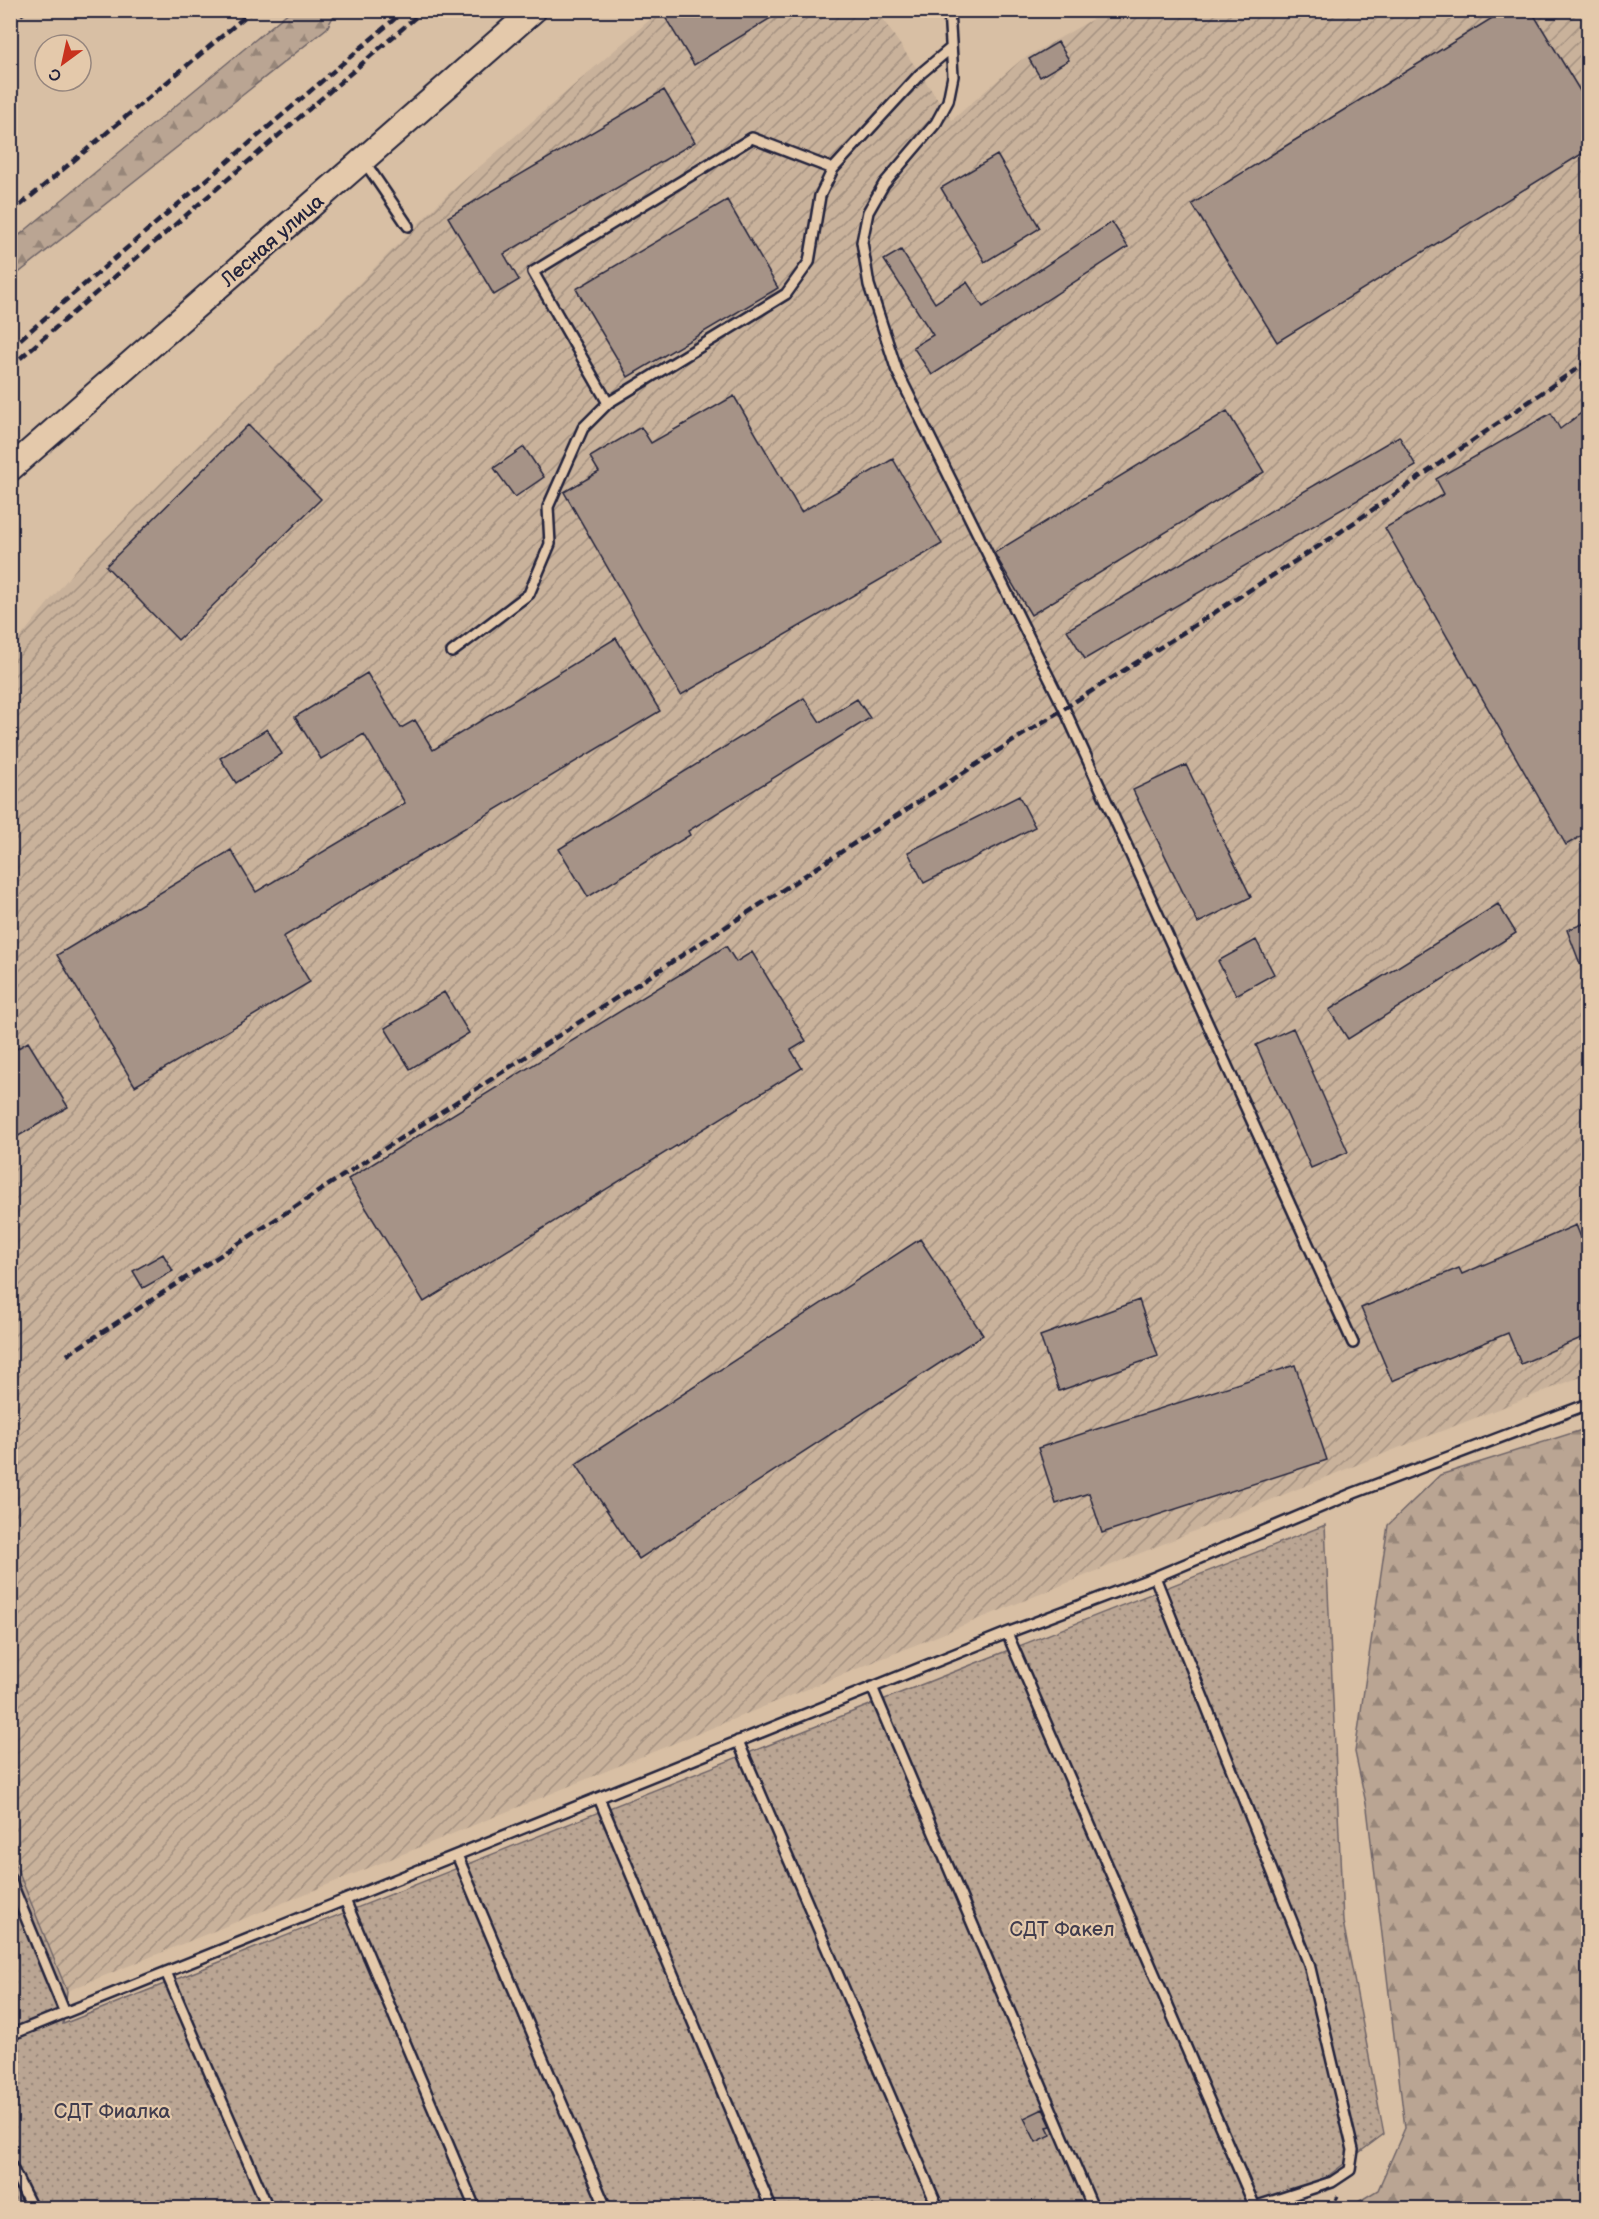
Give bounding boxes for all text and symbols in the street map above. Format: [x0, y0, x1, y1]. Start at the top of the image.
north arrow [33, 33, 93, 93]
text: С [46, 63, 65, 85]
street label: Лесная улица [215, 189, 329, 293]
park label: СДТ Факел [1009, 1918, 1115, 1942]
park label: СДТ Фиалка [54, 2100, 171, 2124]

